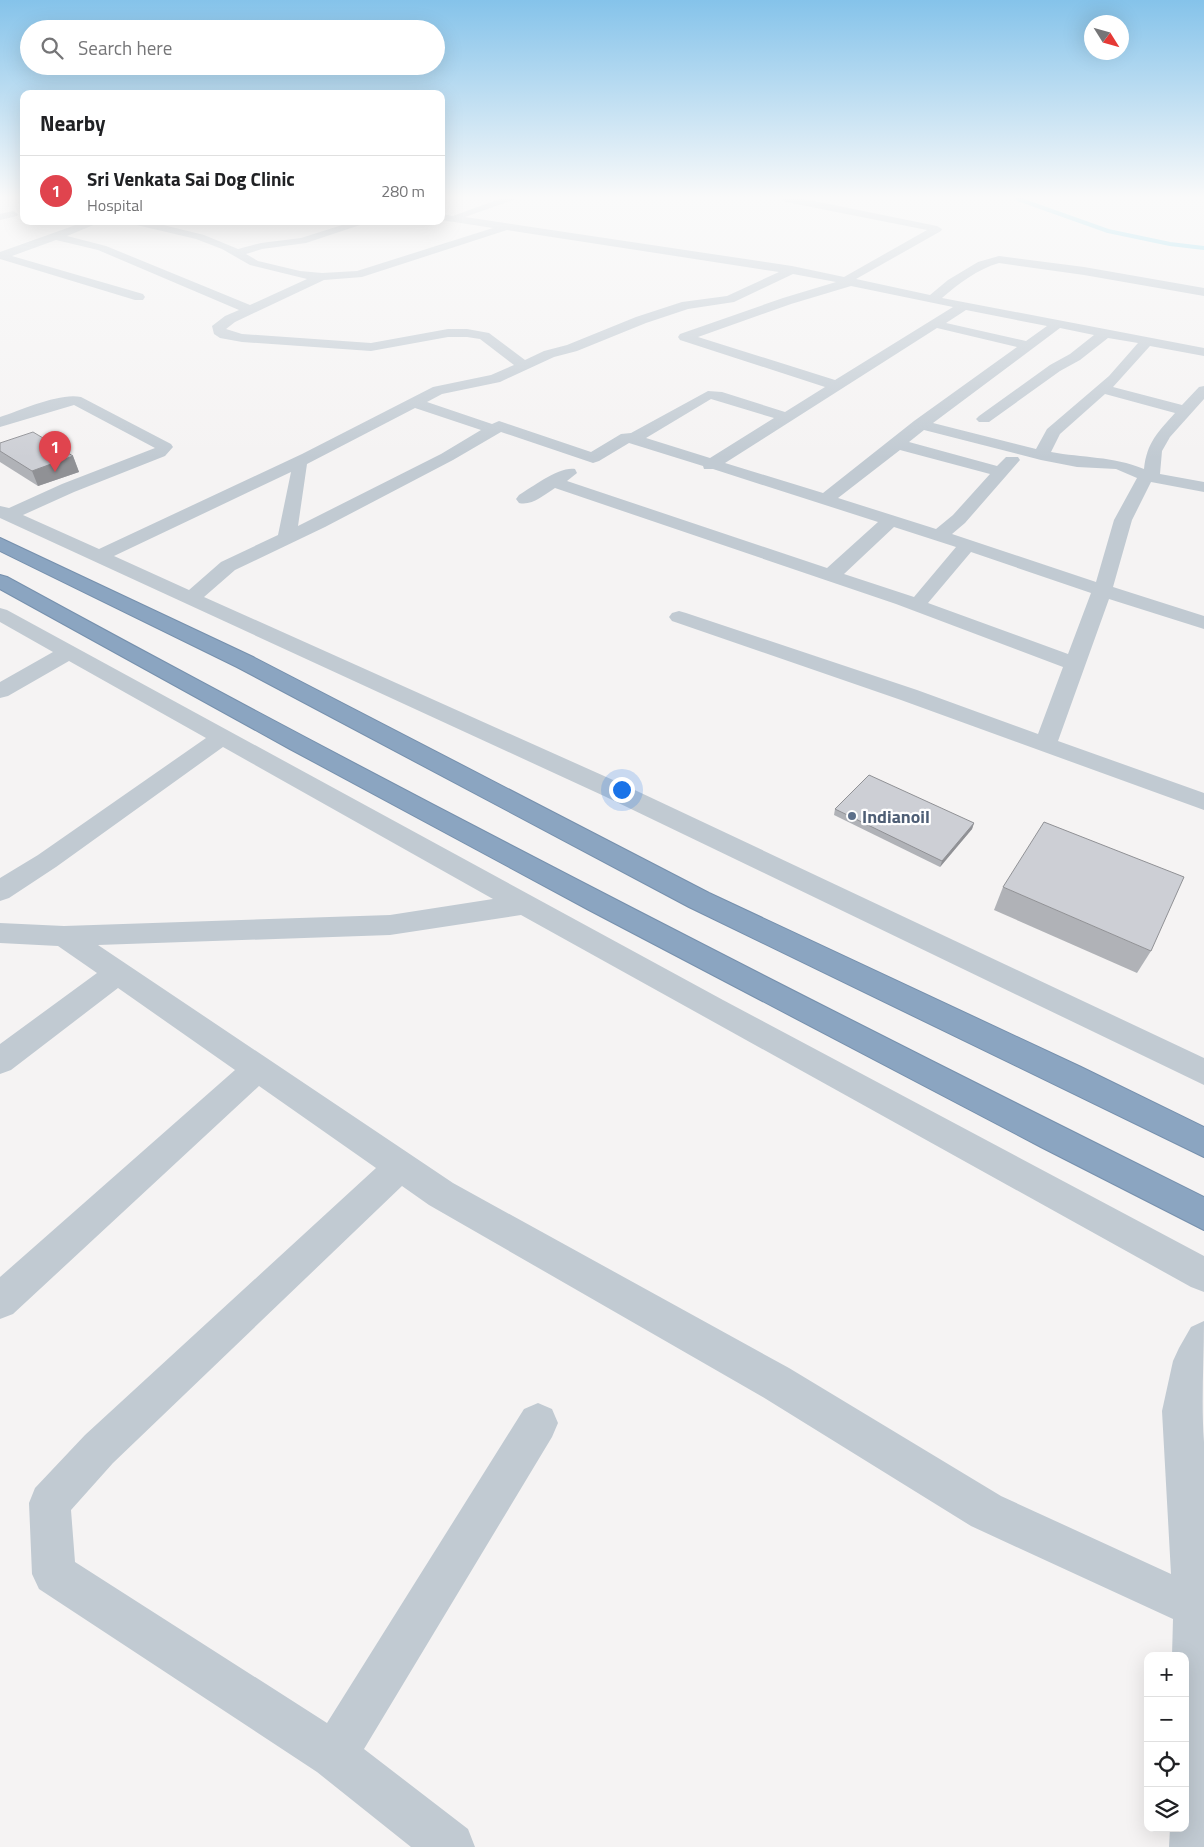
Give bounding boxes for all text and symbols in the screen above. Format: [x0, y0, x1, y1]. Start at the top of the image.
north arrow [1084, 15, 1129, 60]
search box [20, 20, 445, 75]
text: Search here [78, 33, 172, 62]
icon: search [38, 34, 66, 62]
text: Nearby [40, 107, 105, 139]
text: Sri Venkata Sai Dog Clinic [87, 164, 295, 193]
text: 1 [52, 179, 60, 203]
text: 280 m [381, 179, 425, 203]
text: Hospital [87, 193, 143, 217]
pin: 1 [39, 431, 71, 472]
your location [609, 777, 635, 803]
place label: Indianoil [862, 803, 930, 830]
marker: Indianoil [846, 810, 858, 822]
map controls [1144, 1652, 1189, 1832]
button: + [1144, 1652, 1189, 1697]
button: − [1144, 1697, 1189, 1742]
button: locate [1144, 1742, 1189, 1787]
button: layers [1144, 1787, 1189, 1832]

